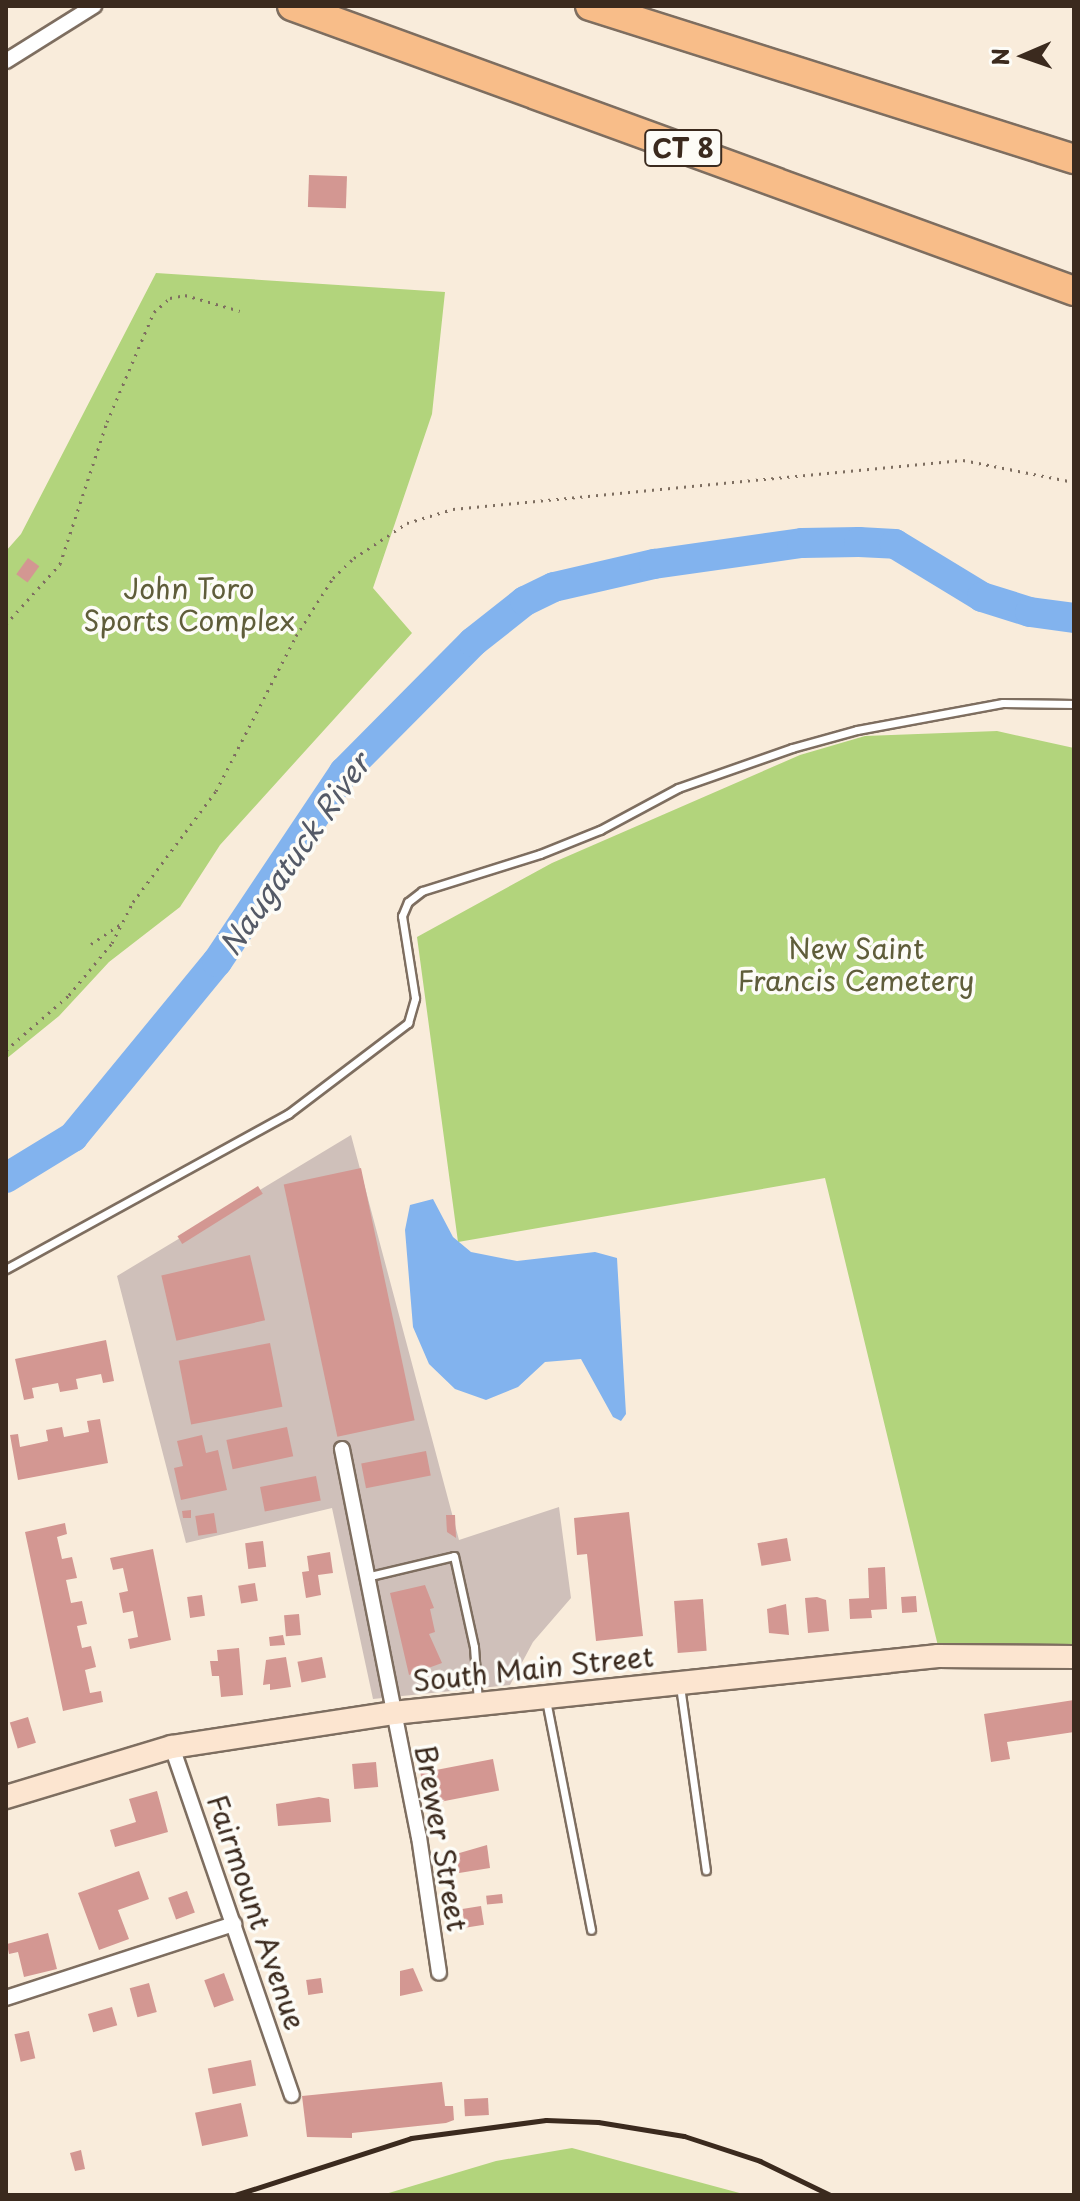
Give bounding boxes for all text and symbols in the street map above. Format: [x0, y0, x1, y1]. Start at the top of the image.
north arrow [984, 16, 1064, 96]
text: N [983, 48, 1016, 66]
road number: CT 8 [643, 126, 723, 170]
park label: John Toro Sports Complex [83, 571, 295, 637]
water label: Naugatuck River [210, 745, 378, 963]
park label: New Saint Francis Cemetery [737, 931, 975, 997]
street label: South Main Street [409, 1638, 657, 1698]
street label: Brewer Street [409, 1743, 475, 1933]
street label: Fairmount Avenue [201, 1791, 313, 2033]

